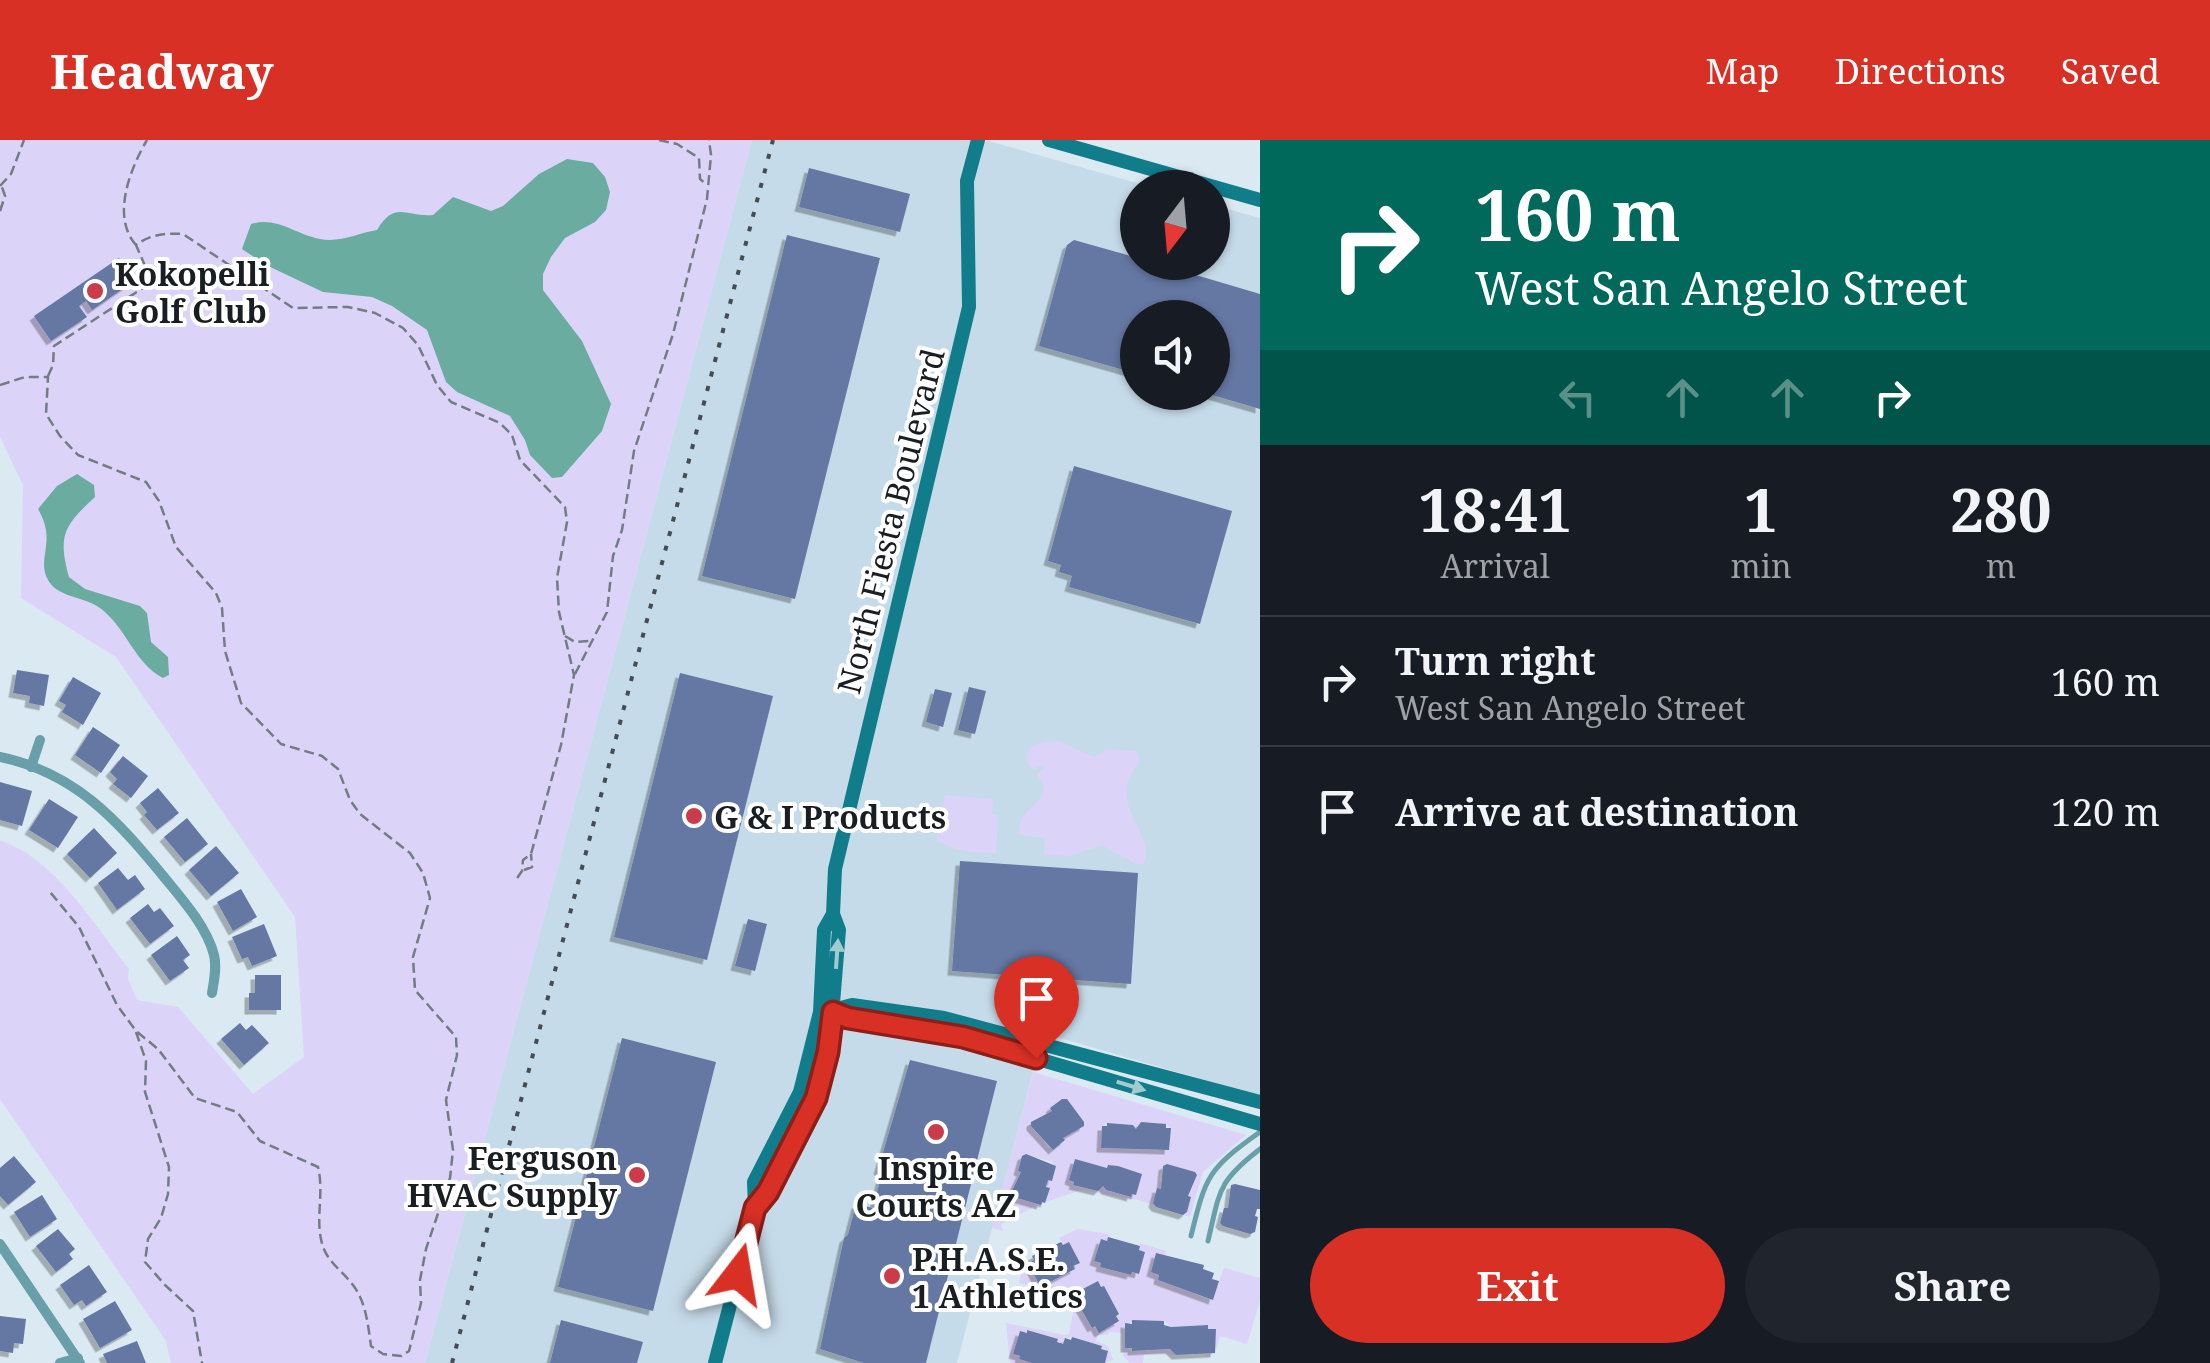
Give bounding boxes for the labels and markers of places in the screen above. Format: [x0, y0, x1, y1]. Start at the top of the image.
place label: Kokopelli Golf Club [115, 252, 270, 332]
marker: Kokopelli Golf Club [84, 280, 106, 302]
place label: G & I Products [714, 795, 946, 838]
marker: G & I Products [683, 805, 705, 827]
pin [994, 956, 1079, 1059]
marker: Inspire Courts AZ [925, 1121, 947, 1143]
place label: Ferguson HVAC Supply [407, 1136, 617, 1216]
place label: Inspire Courts AZ [855, 1146, 1017, 1226]
marker: Ferguson HVAC Supply [626, 1164, 648, 1186]
place label: P.H.A.S.E. 1 Athletics [912, 1237, 1083, 1317]
marker: P.H.A.S.E. 1 Athletics [881, 1265, 903, 1287]

